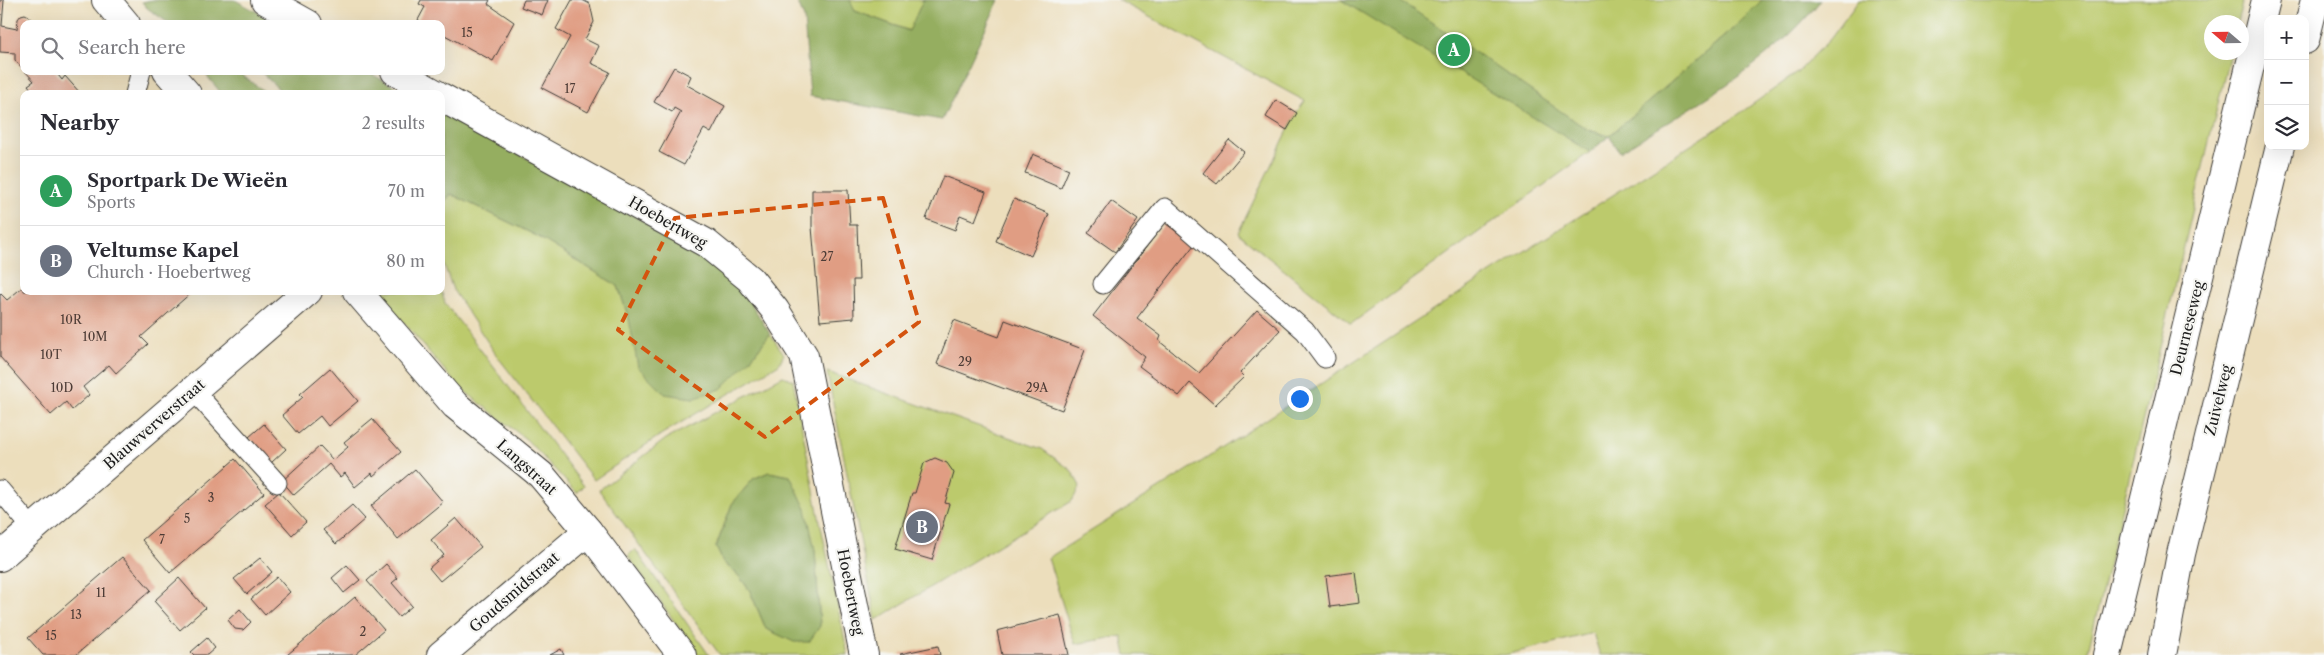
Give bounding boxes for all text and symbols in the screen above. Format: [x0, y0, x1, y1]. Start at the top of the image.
north arrow [2204, 15, 2249, 60]
map controls [2264, 15, 2309, 150]
button: + [2264, 15, 2309, 60]
search box [20, 20, 445, 75]
house number: 15 [461, 25, 473, 40]
pin: A [1438, 31, 1470, 69]
icon: search [38, 34, 66, 62]
text: Search here [78, 36, 186, 59]
button: − [2264, 60, 2309, 105]
house number: 17 [565, 81, 576, 96]
button: layers [2264, 105, 2309, 150]
text: Nearby [40, 110, 119, 135]
text: 2 results [362, 113, 425, 133]
text: Sportpark De Wieën [87, 169, 288, 192]
text: A [50, 181, 62, 201]
text: 70 m [388, 181, 425, 201]
text: Sports [87, 192, 136, 212]
street label: Hoebertweg [625, 192, 711, 252]
text: Veltumse Kapel [87, 239, 239, 262]
house number: 27 [821, 249, 833, 264]
text: B [50, 251, 62, 271]
text: 80 m [386, 251, 425, 271]
text: Church · Hoebertweg [87, 262, 251, 282]
street label: Deurneseweg [2166, 279, 2208, 377]
house number: 10R [60, 312, 83, 327]
house number: 10M [83, 329, 107, 344]
house number: 10T [40, 347, 62, 362]
house number: 29 [958, 354, 972, 369]
street label: Zuivelweg [2200, 363, 2236, 437]
street label: Blauwververstraat [99, 374, 209, 473]
house number: 10D [51, 380, 73, 395]
house number: 29A [1026, 380, 1049, 395]
your location [1287, 386, 1313, 412]
street label: Langstraat [493, 435, 561, 499]
house number: 3 [208, 490, 214, 505]
pin: B [906, 508, 938, 546]
house number: 5 [184, 511, 190, 526]
house number: 7 [159, 532, 165, 547]
street label: Goudsmidstraat [465, 547, 563, 636]
street label: Hoebertweg [833, 547, 869, 637]
house number: 11 [96, 585, 106, 600]
house number: 13 [70, 607, 82, 622]
house number: 2 [360, 624, 367, 639]
house number: 15 [45, 628, 57, 643]

